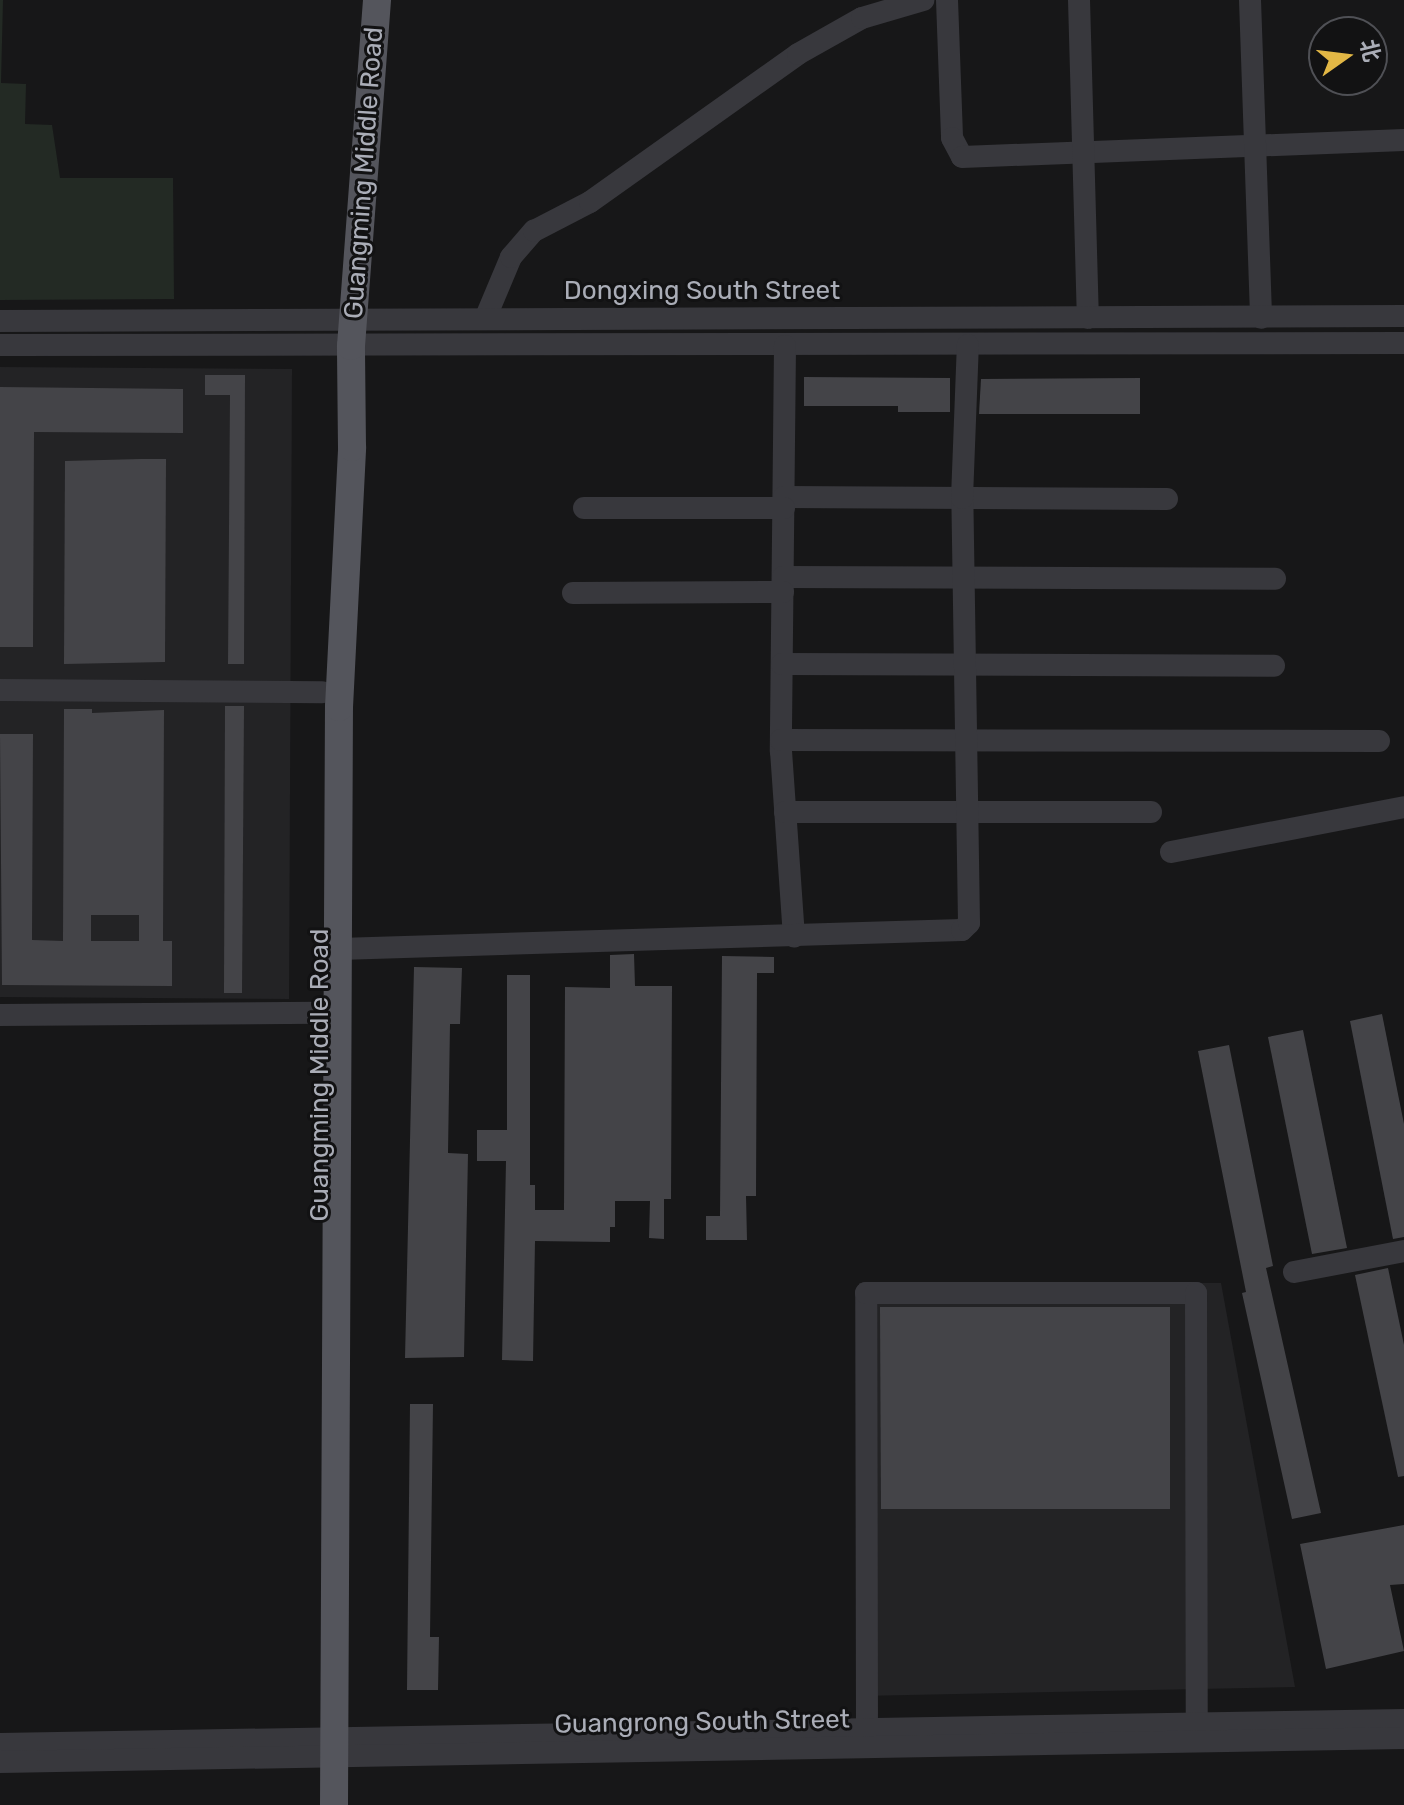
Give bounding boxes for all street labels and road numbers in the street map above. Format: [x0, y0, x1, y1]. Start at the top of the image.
street label: Guangming Middle Road [338, 26, 390, 320]
street label: Dongxing South Street [564, 275, 840, 307]
street label: Guangming Middle Road [304, 929, 336, 1221]
street label: Guangrong South Street [554, 1704, 850, 1740]

